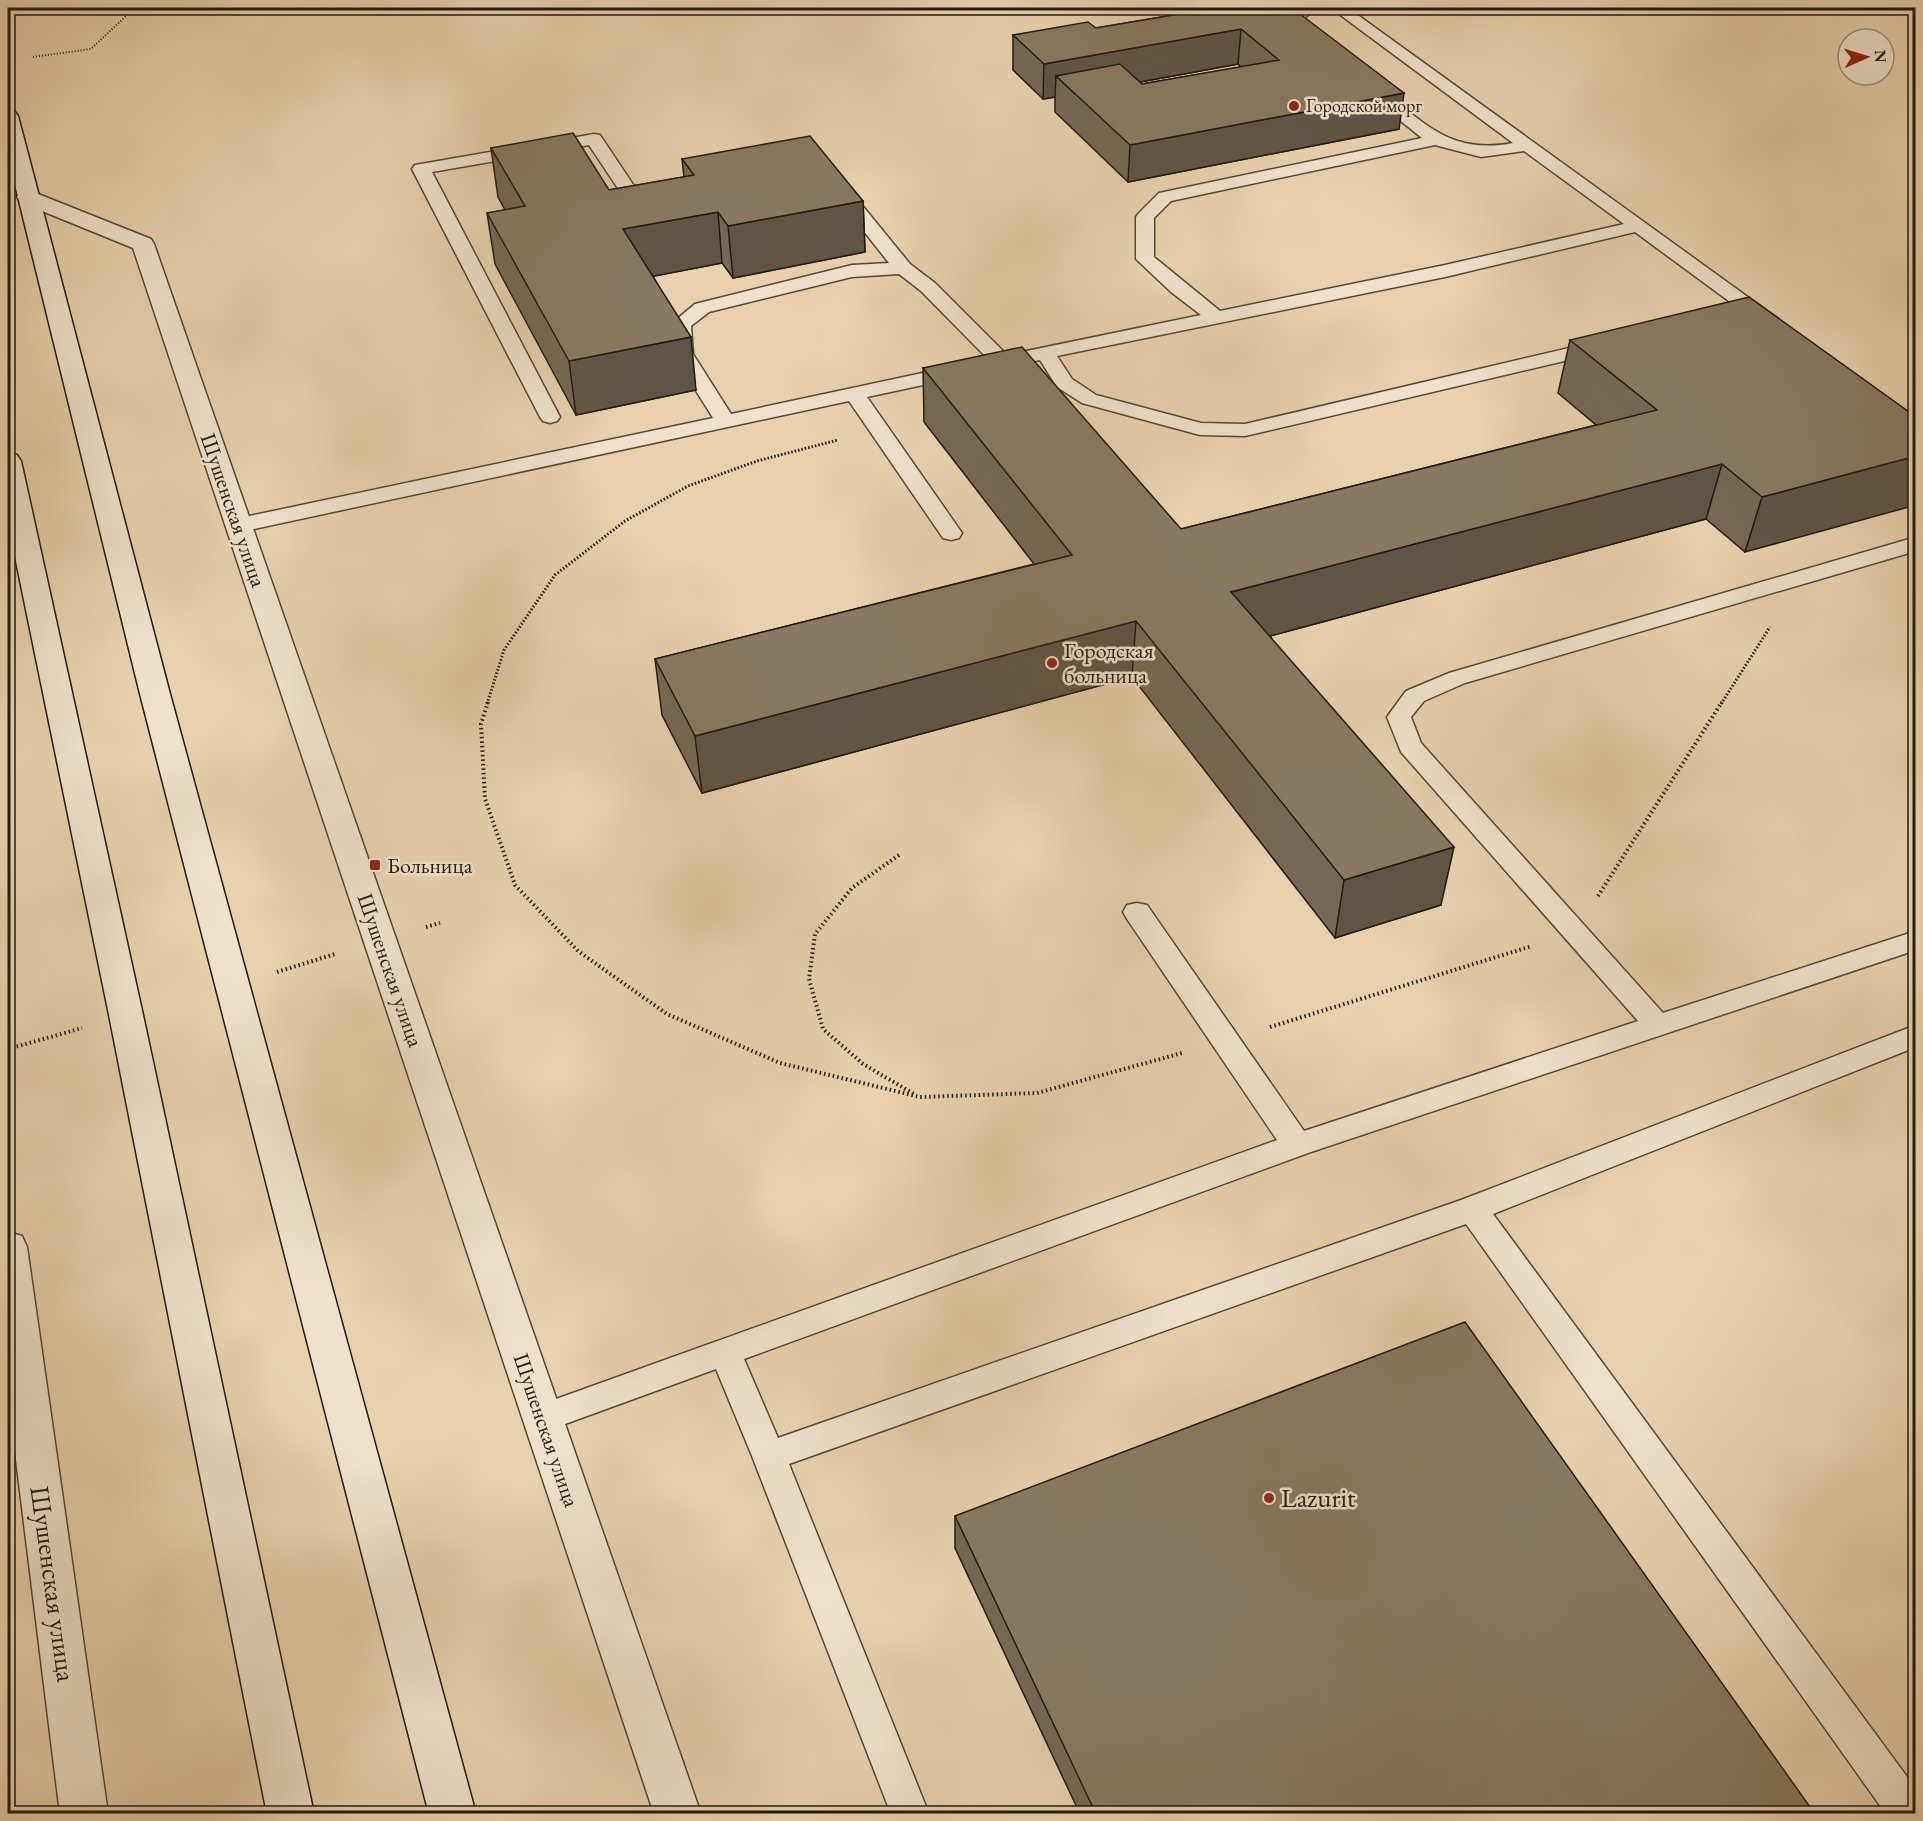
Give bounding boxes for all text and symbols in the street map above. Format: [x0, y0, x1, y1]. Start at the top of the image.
north arrow [1836, 27, 1896, 87]
text: N [1870, 49, 1891, 63]
place label: Городской морг [1306, 94, 1422, 117]
marker: Городской морг [1287, 99, 1301, 113]
street label: Шушенская улица [194, 429, 273, 591]
place label: Городская больница [1064, 636, 1154, 690]
marker: Городская больница [1045, 656, 1059, 670]
place label: Больница [387, 851, 473, 880]
marker: Больница [368, 858, 382, 872]
street label: Шушенская улица [351, 889, 430, 1051]
street label: Шушенская улица [507, 1349, 586, 1511]
place label: Lazurit [1281, 1480, 1356, 1515]
street label: Шушенская улица [22, 1484, 85, 1684]
marker: Lazurit [1262, 1491, 1276, 1505]

